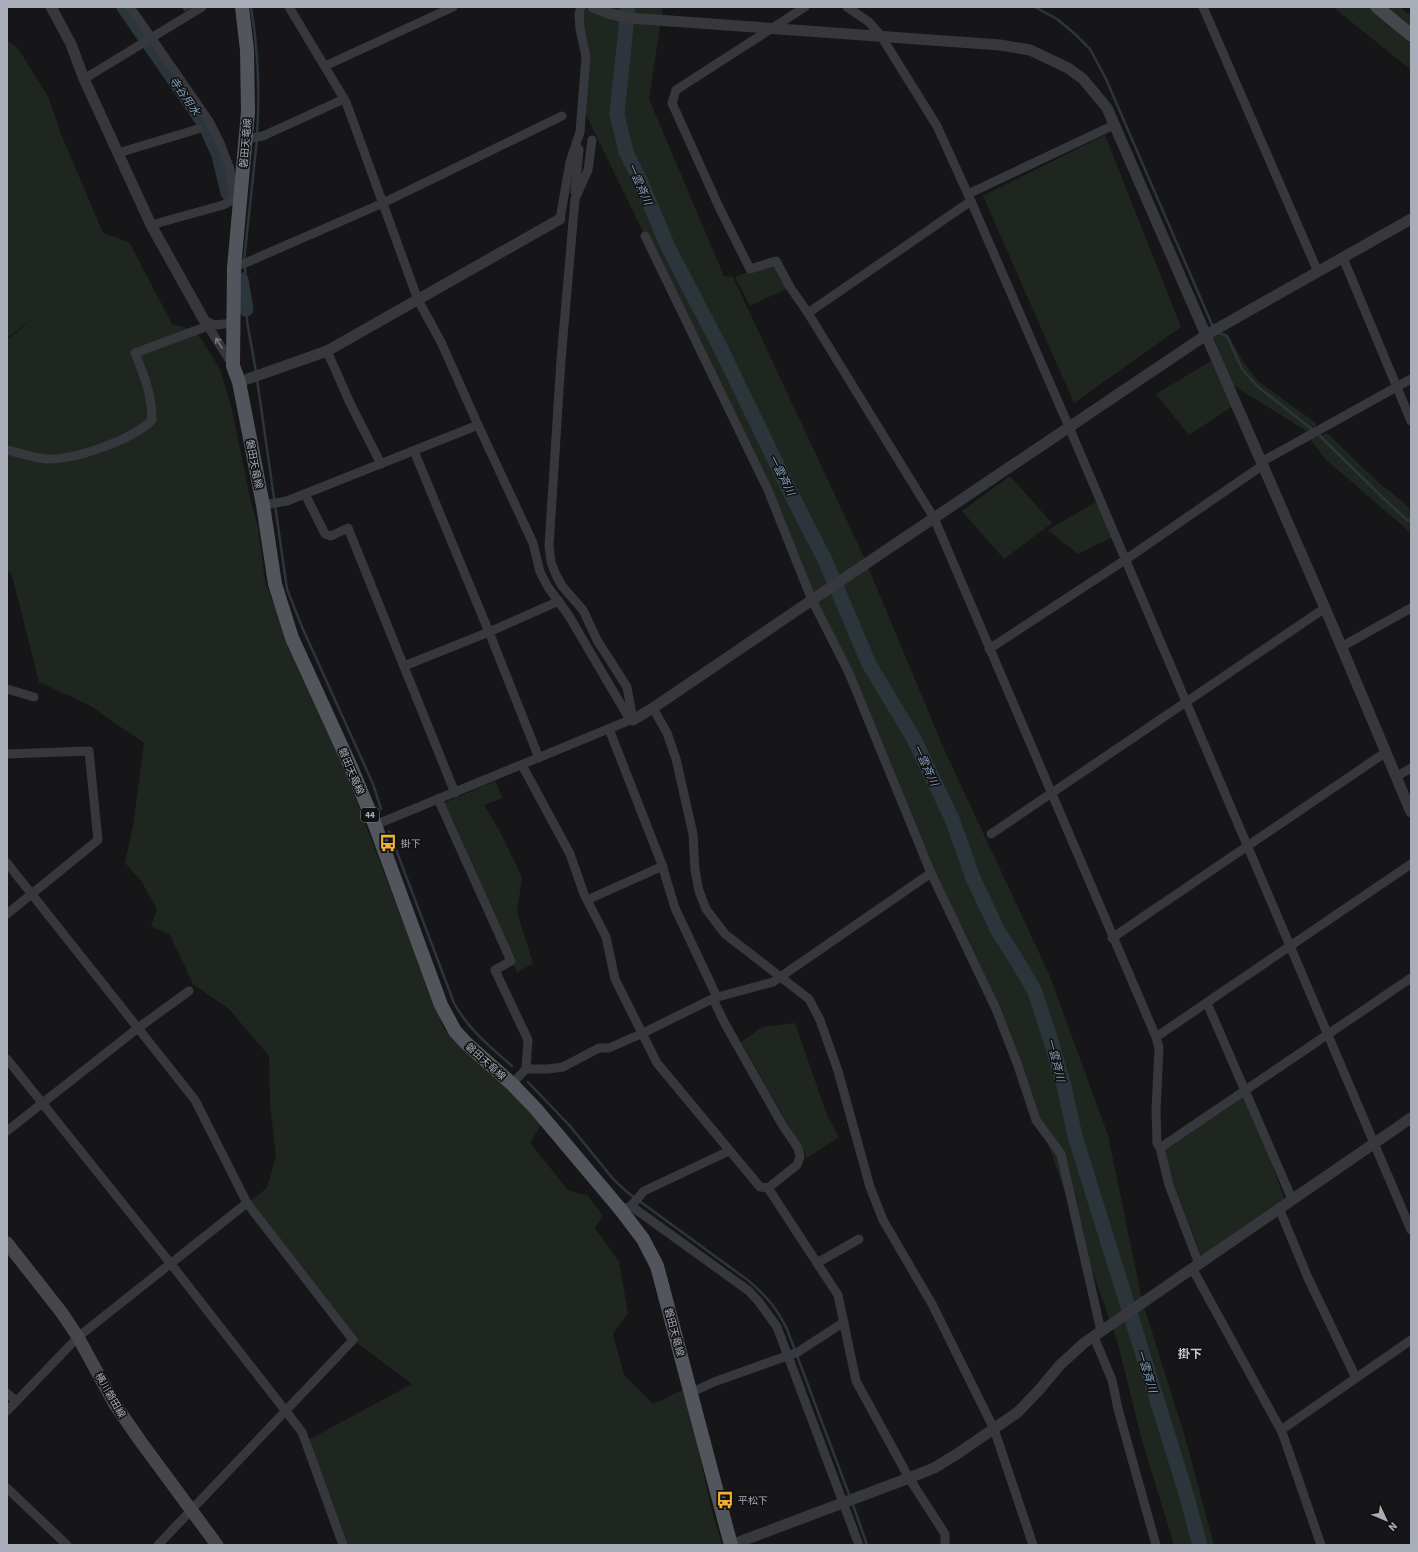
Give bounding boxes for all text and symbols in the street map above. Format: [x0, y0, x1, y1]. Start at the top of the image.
water label: 寺谷用水 [166, 74, 204, 119]
street label: 磐田天竜線 [237, 118, 255, 169]
water label: 一雲斉川 [624, 161, 656, 208]
one-way arrow [214, 337, 222, 349]
street label: 磐田天竜線 [242, 438, 266, 490]
water label: 一雲斉川 [765, 452, 799, 499]
water label: 一雲斉川 [909, 742, 942, 789]
street label: 磐田天竜線 [335, 746, 367, 797]
road number: 44 [361, 808, 379, 822]
bus stop icon: 掛下 [378, 833, 398, 853]
place label: 掛下 [401, 837, 421, 851]
water label: 一雲斉川 [1043, 1037, 1068, 1084]
street label: 磐田天竜線 [462, 1040, 509, 1084]
street label: 磐田天竜線 [661, 1306, 687, 1358]
district label: 掛下 [1178, 1346, 1202, 1363]
water label: 一雲斉川 [1133, 1348, 1160, 1395]
street label: 横川磐田線 [92, 1370, 129, 1421]
bus stop icon: 平松下 [715, 1490, 735, 1510]
place label: 平松下 [738, 1494, 768, 1508]
north arrow [1366, 1500, 1406, 1540]
text: N [1385, 1519, 1401, 1534]

